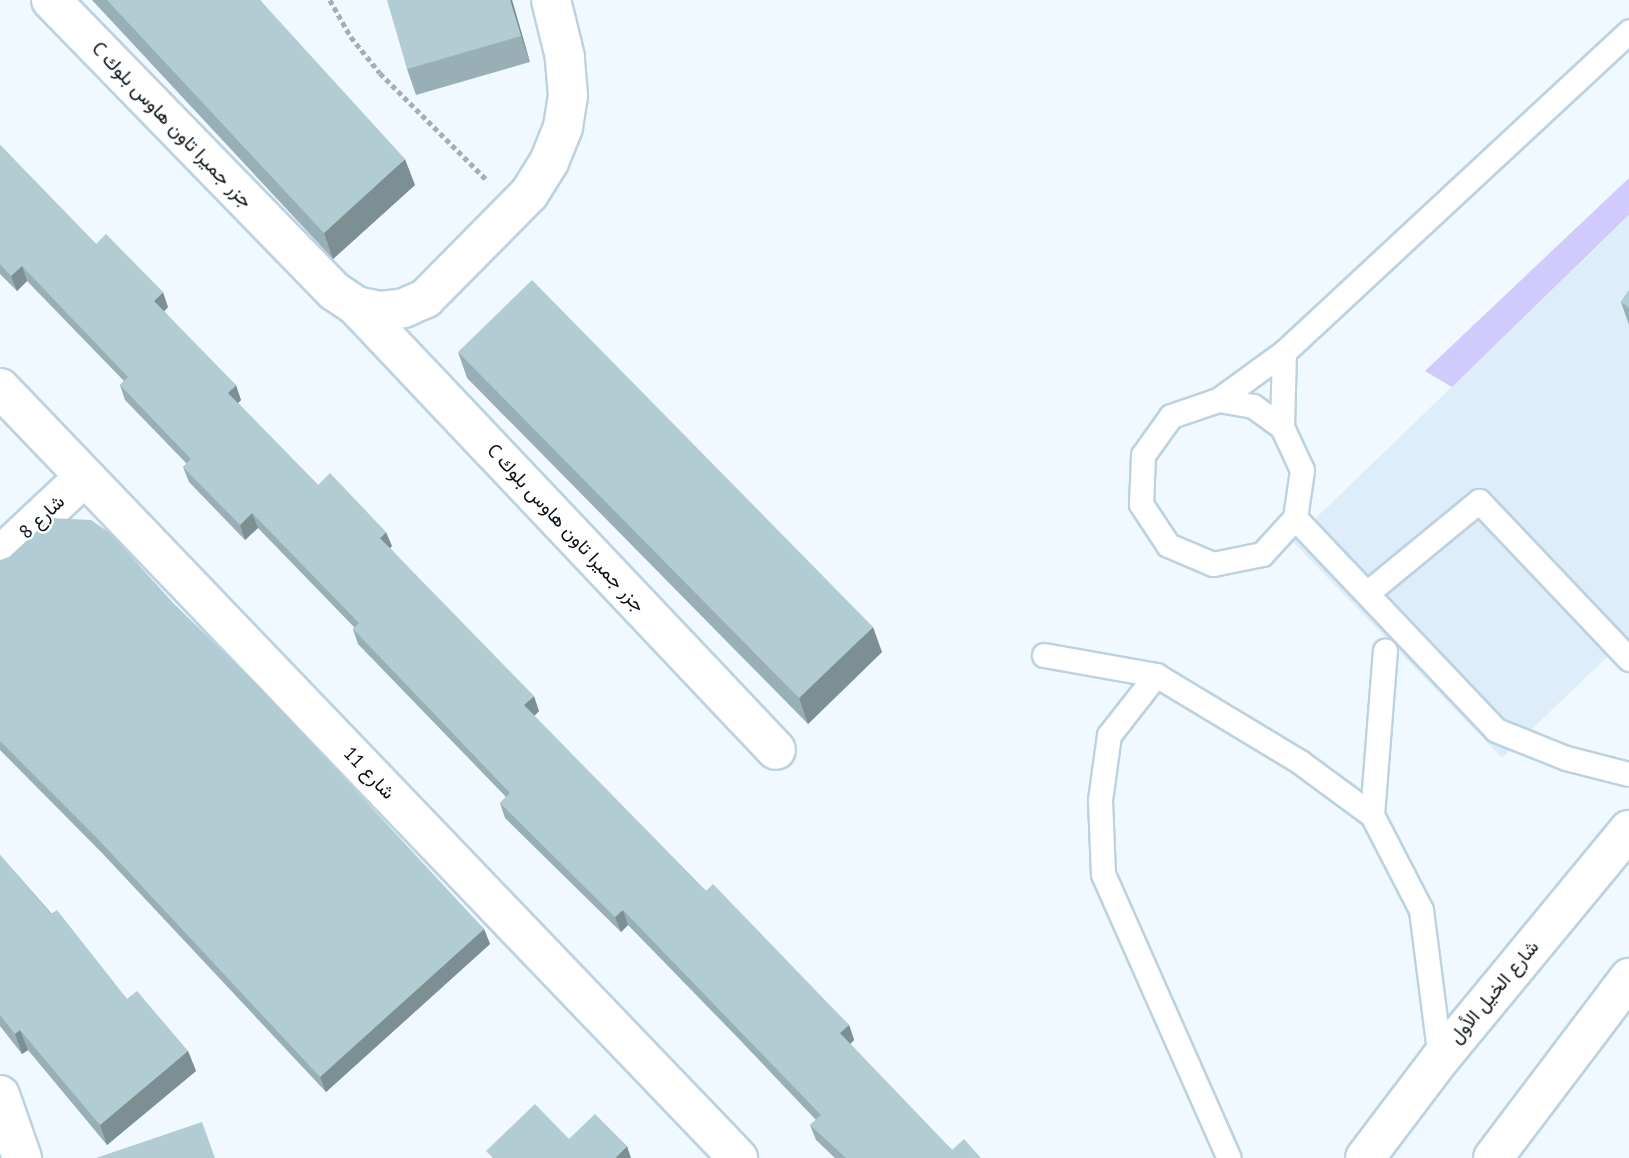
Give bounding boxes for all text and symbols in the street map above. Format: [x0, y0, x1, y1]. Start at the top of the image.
street label: C جزر جميرا تاون هاوس بلوك [86, 37, 258, 213]
street label: C جزر جميرا تاون هاوس بلوك [482, 439, 650, 617]
street label: شارع 8 [15, 490, 69, 544]
street label: شارع 11 [339, 742, 399, 804]
street label: شارع الخيل الأول [1444, 936, 1544, 1048]

